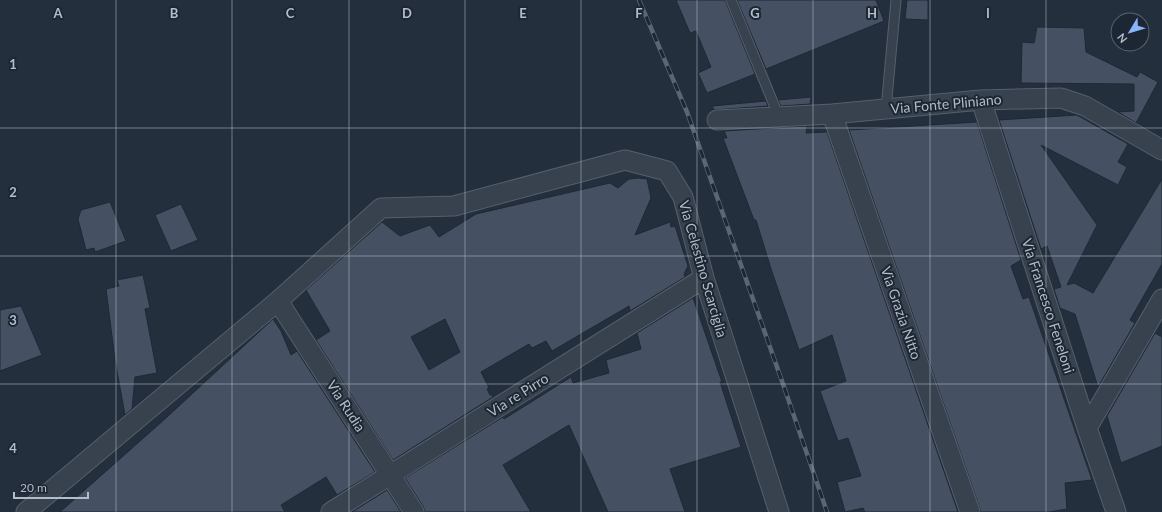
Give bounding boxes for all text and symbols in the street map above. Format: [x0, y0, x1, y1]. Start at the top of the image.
text: A [52, 5, 63, 21]
text: B [170, 5, 179, 21]
text: C [286, 5, 295, 21]
text: D [402, 5, 412, 21]
text: E [519, 5, 527, 21]
text: F [635, 5, 643, 21]
text: G [750, 5, 760, 21]
text: H [867, 5, 877, 21]
text: I [986, 5, 990, 21]
north arrow [1110, 12, 1150, 52]
text: N [1114, 31, 1129, 46]
text: 1 [9, 56, 17, 72]
street label: Via Fonte Pliniano [890, 90, 1002, 117]
text: 2 [9, 184, 17, 200]
street label: Via Celestino Scarciglia [676, 198, 731, 339]
street label: Via Francesco Feneloni [1019, 236, 1078, 375]
street label: Via Grazia Nitto [878, 264, 925, 362]
text: 3 [9, 312, 17, 328]
street label: Via re Pirro [484, 369, 551, 420]
street label: Via Rudia [324, 377, 369, 435]
text: 4 [9, 440, 17, 456]
scale bar [14, 474, 88, 500]
text: 20 m [20, 480, 47, 495]

